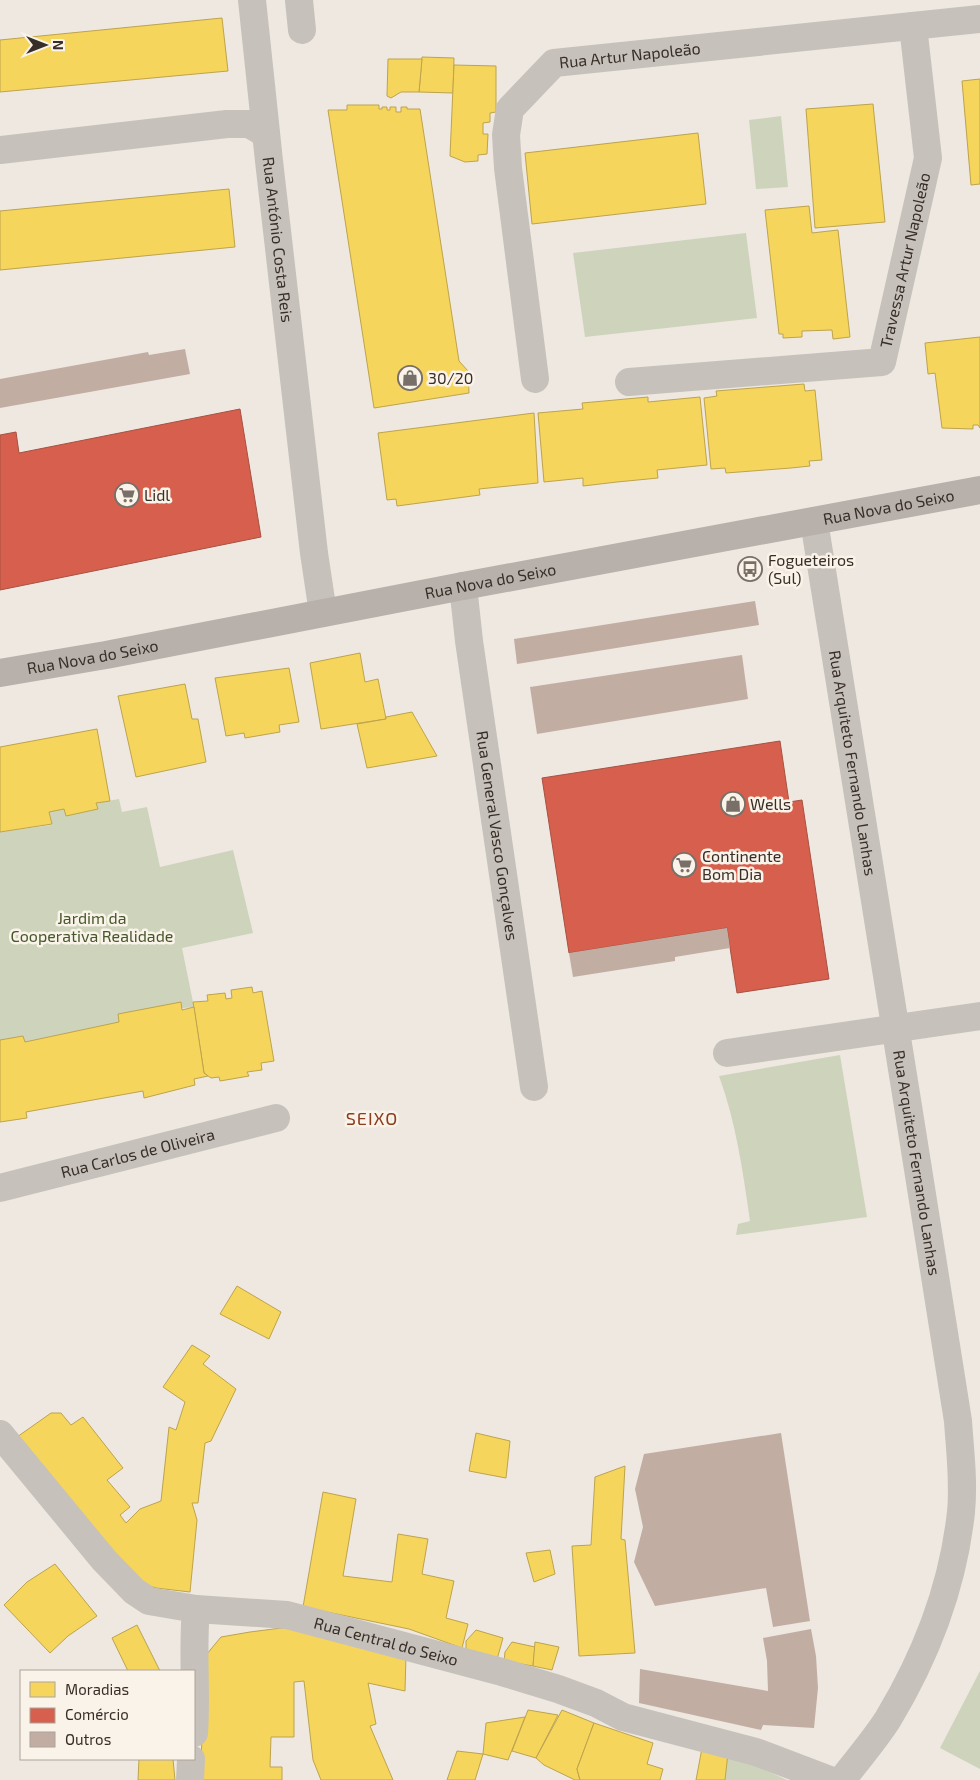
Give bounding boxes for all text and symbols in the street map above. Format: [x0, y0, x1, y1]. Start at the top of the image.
north arrow [20, 20, 70, 70]
street label: Rua Artur Napoleão [558, 38, 701, 71]
text: N [50, 40, 67, 50]
street label: Rua António Costa Reis [260, 156, 297, 323]
street label: Travessa Artur Napoleão [875, 171, 933, 350]
shop icon: 30/20 [397, 365, 423, 391]
place label: 30/20 [428, 368, 473, 387]
supermarket icon: Lidl [114, 482, 140, 508]
place label: Lidl [144, 485, 170, 504]
street label: Rua Nova do Seixo [821, 485, 956, 528]
place label: Fogueteiros (Sul) [768, 550, 854, 587]
bus stop icon: Fogueteiros (Sul) [737, 556, 763, 582]
street label: Rua Nova do Seixo [423, 559, 558, 602]
street label: Rua Nova do Seixo [25, 635, 160, 677]
street label: Rua Arquiteto Fernando Lanhas [826, 649, 881, 877]
street label: Rua General Vasco Gonçalves [473, 729, 523, 942]
shop icon: Wells [720, 791, 746, 817]
place label: Wells [750, 794, 791, 813]
place label: Continente Bom Dia [702, 846, 781, 883]
supermarket icon: Continente Bom Dia [671, 852, 697, 878]
park label: Jardim da Cooperativa Realidade [11, 908, 173, 945]
street label: Rua Arquiteto Fernando Lanhas [890, 1049, 945, 1277]
district label: SEIXO [346, 1107, 398, 1129]
street label: Rua Carlos de Oliveira [58, 1124, 217, 1181]
street label: Rua Central do Seixo [312, 1613, 460, 1669]
legend [20, 1670, 195, 1760]
text: Moradias [65, 1680, 129, 1698]
text: Comércio [65, 1705, 129, 1723]
text: Outros [65, 1730, 111, 1748]

